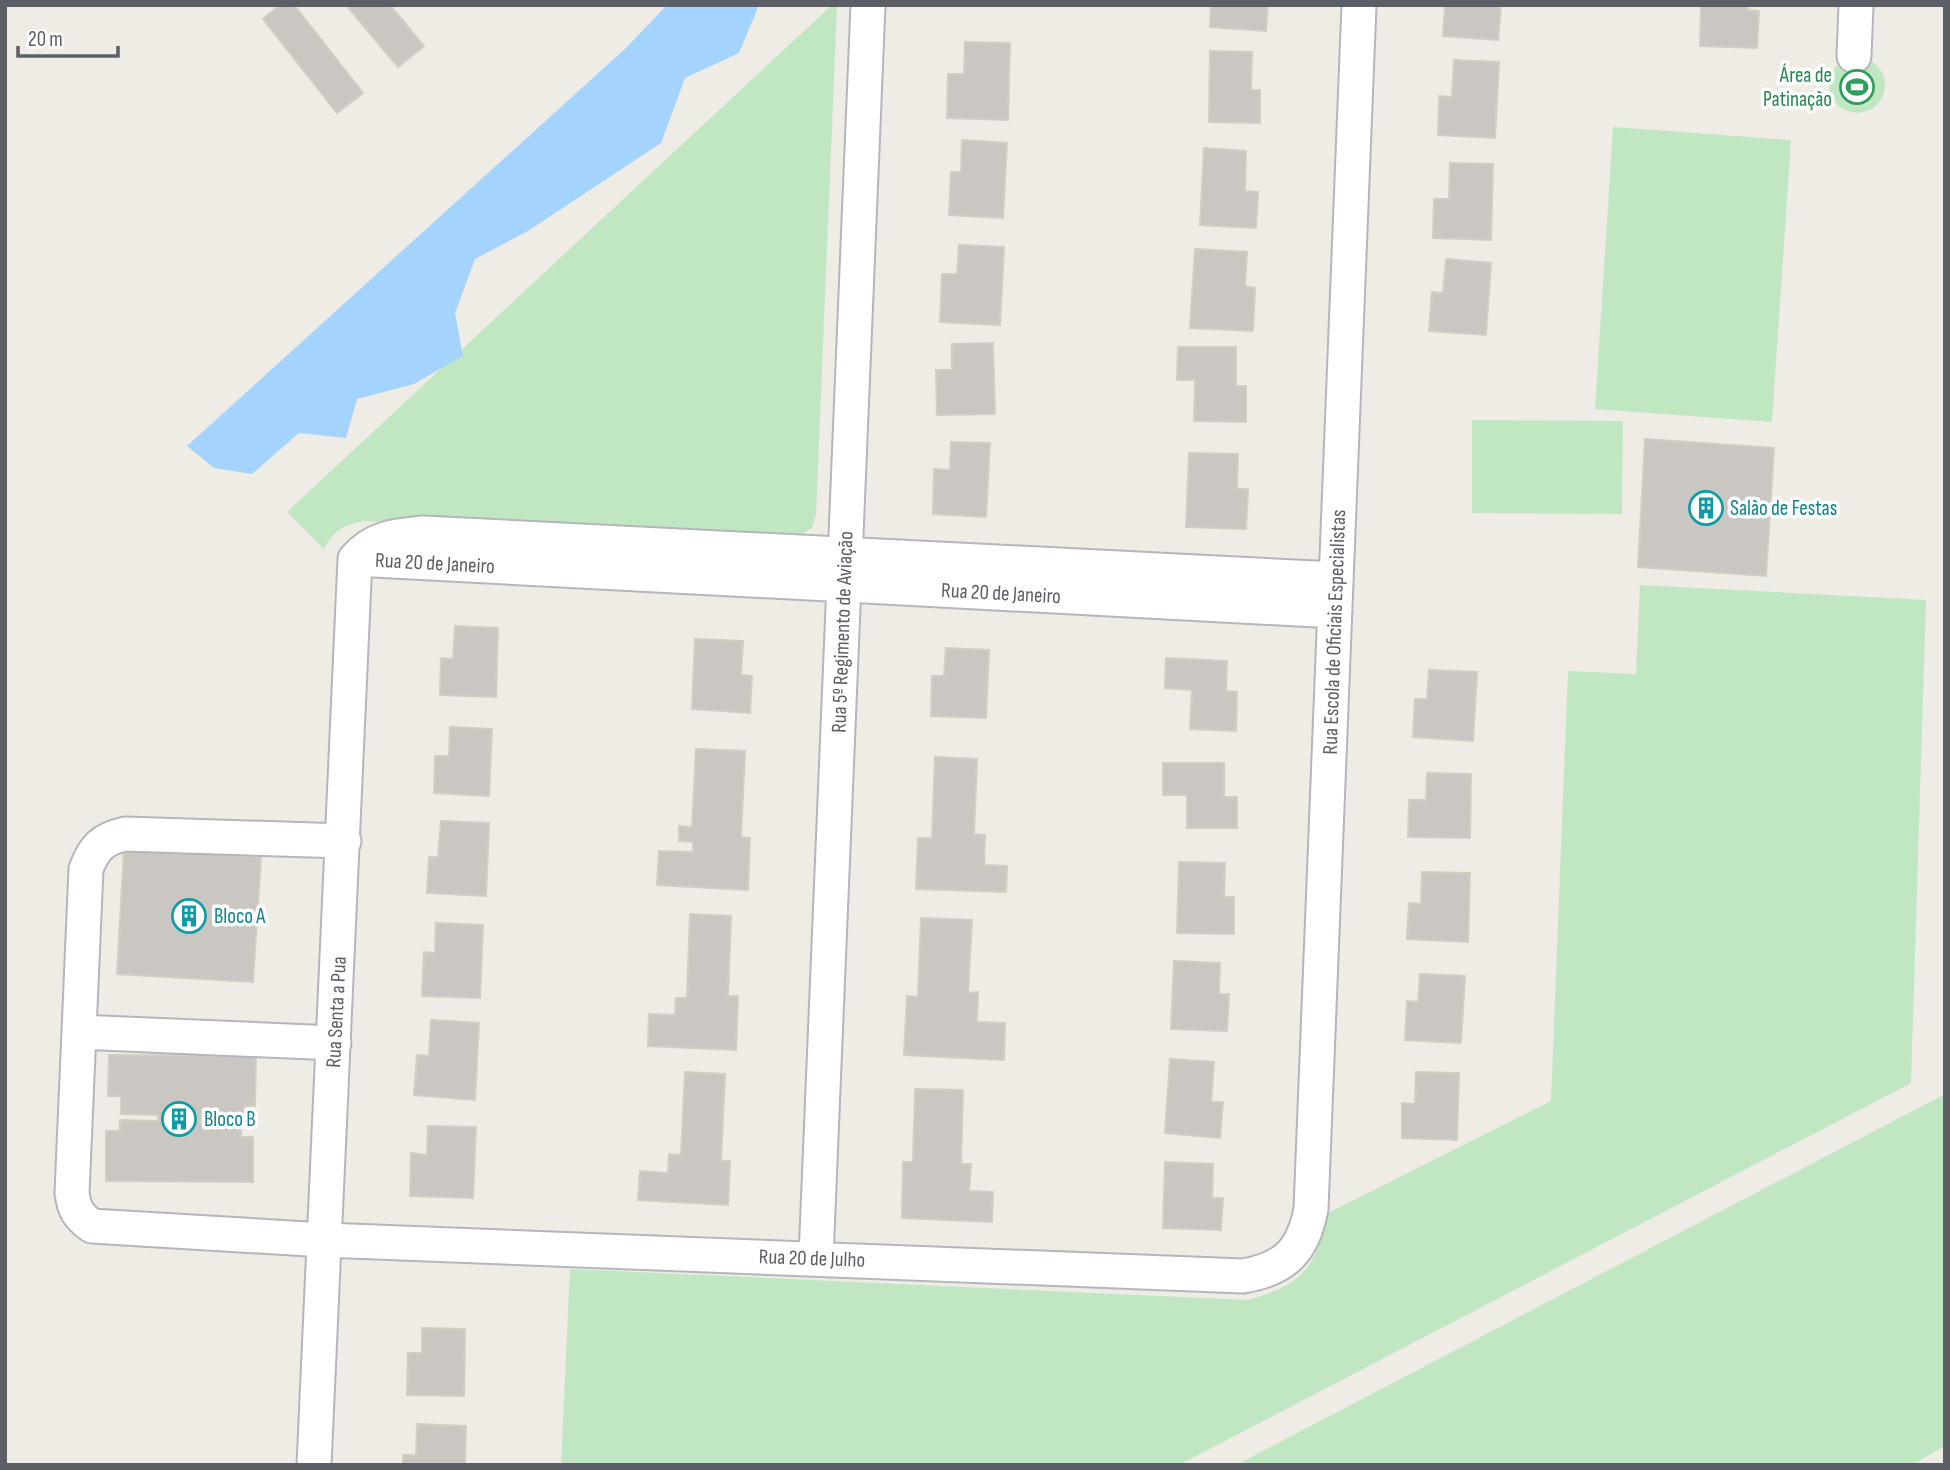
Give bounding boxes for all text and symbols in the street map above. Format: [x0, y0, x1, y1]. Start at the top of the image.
scale bar [18, 14, 117, 58]
text: 20 m [28, 27, 63, 52]
place label: Área de Patinação [1763, 63, 1832, 112]
sports icon: Área de Patinação [1838, 68, 1876, 106]
building icon: Salão de Festas [1687, 489, 1725, 527]
place label: Salão de Festas [1730, 496, 1837, 521]
street label: Rua Escola de Oficiais Especialistas [1318, 509, 1351, 755]
street label: Rua 5º Regimento de Aviação [826, 531, 859, 733]
street label: Rua 20 de Janeiro [374, 548, 496, 579]
street label: Rua 20 de Janeiro [940, 578, 1062, 609]
building icon: Bloco A [170, 897, 208, 935]
place label: Bloco A [214, 904, 266, 929]
street label: Rua Senta a Pua [321, 956, 352, 1068]
building icon: Bloco B [160, 1100, 198, 1138]
place label: Bloco B [204, 1107, 256, 1132]
street label: Rua 20 de Julho [758, 1244, 866, 1273]

